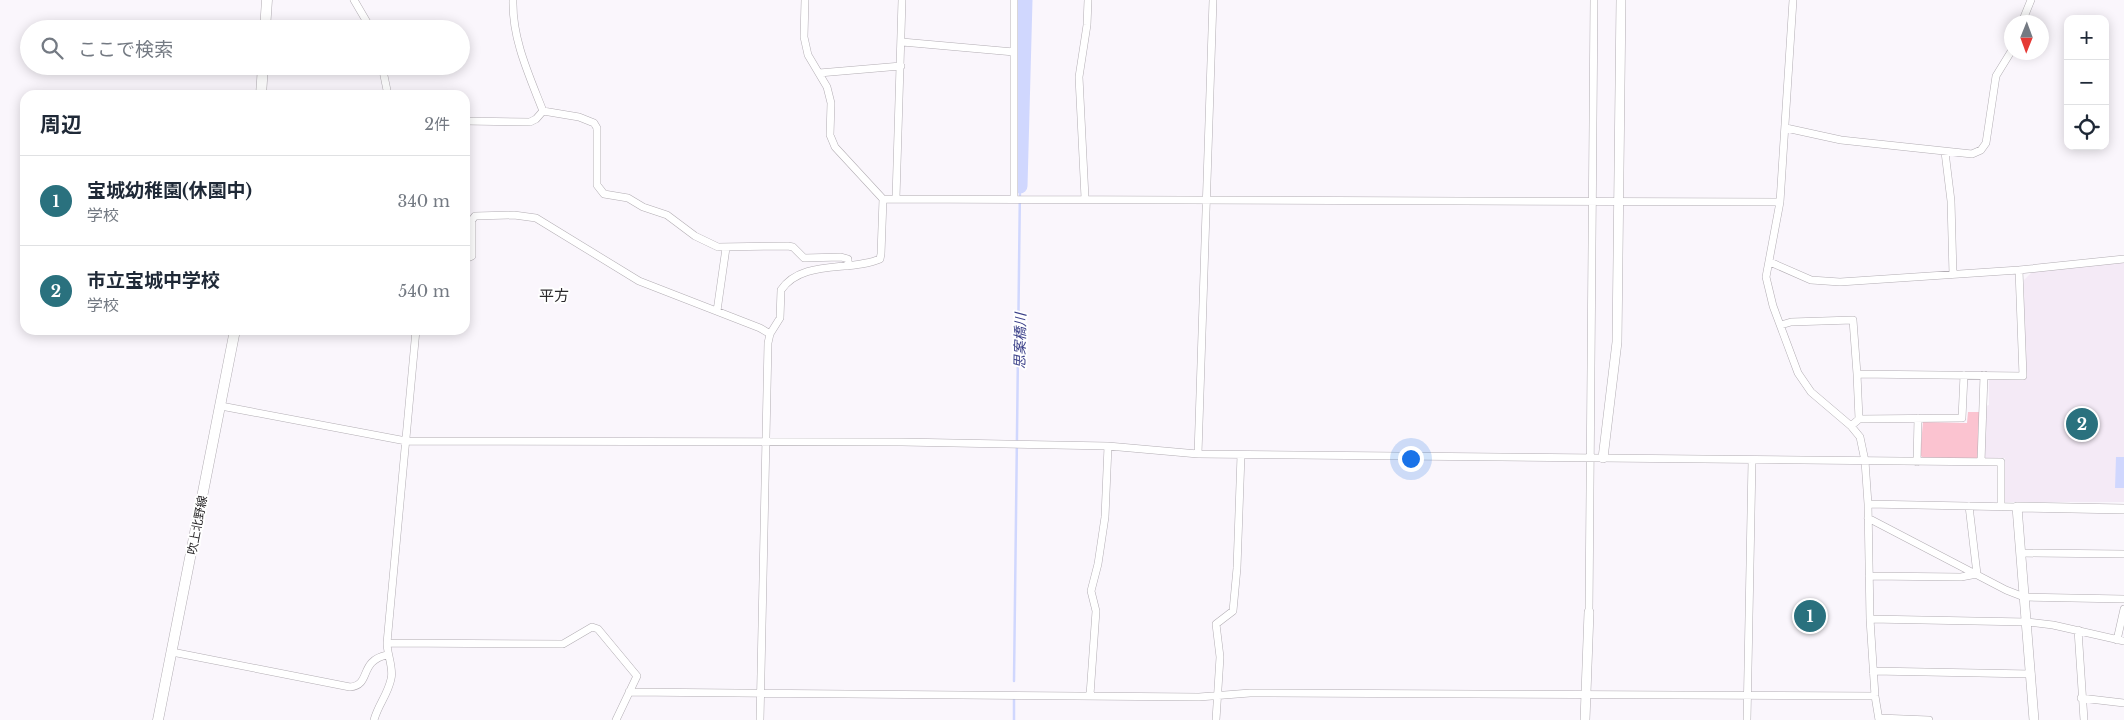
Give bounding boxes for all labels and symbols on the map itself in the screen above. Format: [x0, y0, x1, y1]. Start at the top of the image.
north arrow [2004, 15, 2049, 60]
district label: 平方 [539, 286, 569, 305]
water label: 思案橋川 [1011, 311, 1030, 369]
pin: 2 [2066, 405, 2098, 443]
your location [1398, 446, 1424, 472]
street label: 吹上北野線 [184, 494, 210, 556]
pin: 1 [1794, 597, 1826, 635]

